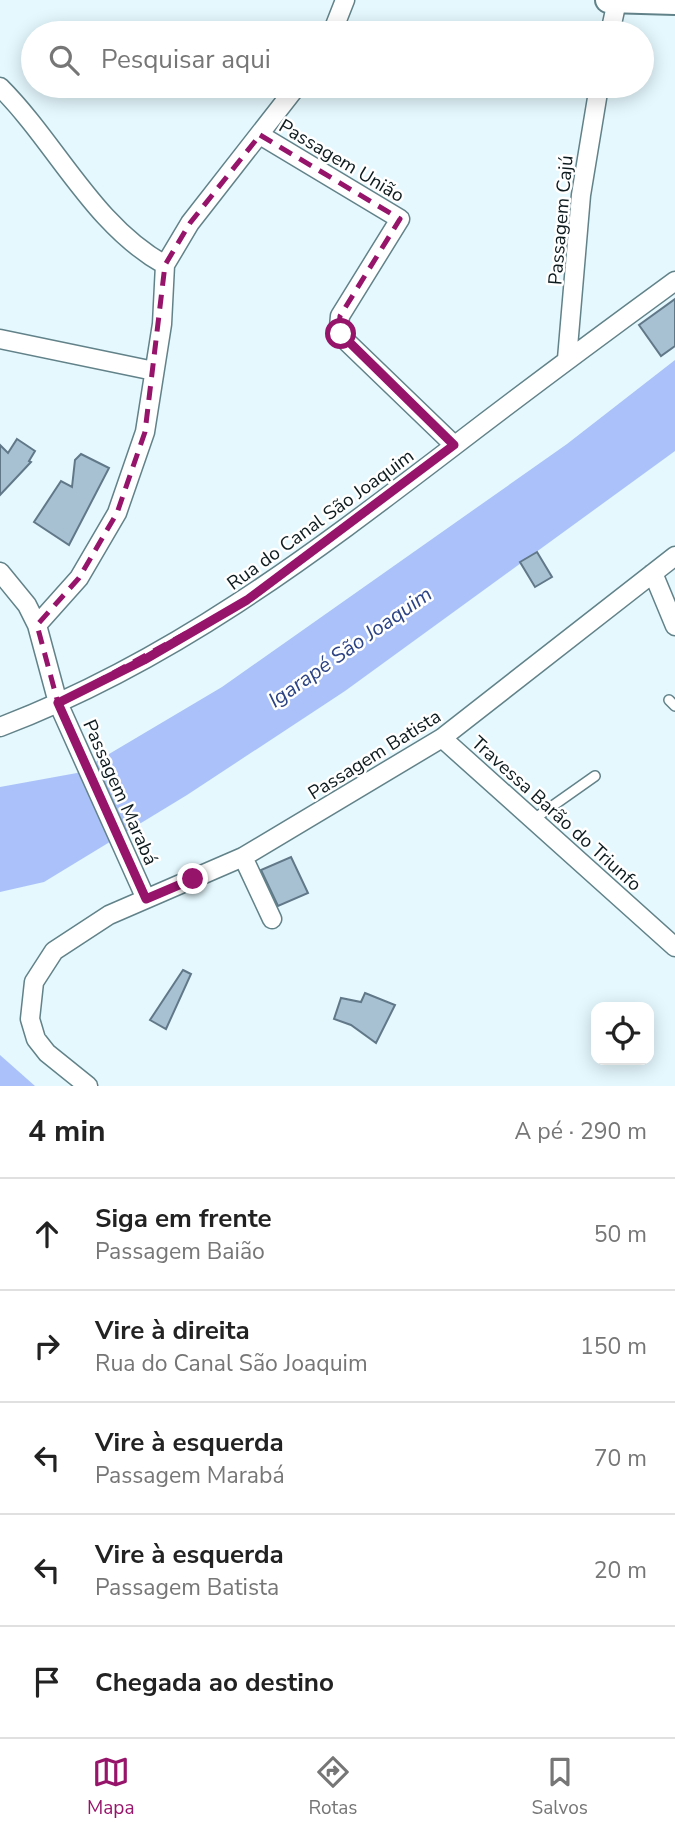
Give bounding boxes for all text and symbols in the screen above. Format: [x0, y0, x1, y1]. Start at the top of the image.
search box [21, 21, 654, 98]
icon: search [45, 41, 83, 79]
text: Pesquisar aqui [101, 42, 271, 77]
street label: Passagem União [274, 113, 409, 209]
street label: Passagem Cajú [542, 154, 580, 286]
route start [325, 318, 356, 349]
street label: Rua do Canal São Joaquim [222, 443, 419, 597]
water label: Igarapé São Joaquim [263, 580, 437, 714]
street label: Passagem Batista [303, 704, 446, 806]
street label: Passagem Marabá [76, 716, 164, 869]
street label: Travessa Barão do Triunfo [466, 730, 647, 897]
route end [177, 863, 208, 894]
map controls [591, 1002, 654, 1065]
button: locate [591, 1002, 654, 1065]
text: 4 min [28, 1111, 106, 1152]
text: A pé · 290 m [515, 1116, 647, 1147]
text: Siga em frente [95, 1201, 272, 1236]
icon: ahead [28, 1215, 66, 1253]
text: 50 m [594, 1219, 647, 1250]
text: Passagem Baião [95, 1236, 265, 1267]
text: Vire à direita [95, 1313, 250, 1348]
icon: right [28, 1327, 66, 1365]
text: 150 m [580, 1331, 647, 1362]
text: Rua do Canal São Joaquim [95, 1348, 368, 1379]
text: Vire à esquerda [95, 1425, 284, 1460]
icon: left [28, 1439, 66, 1477]
text: 70 m [594, 1443, 647, 1474]
text: Passagem Marabá [95, 1460, 285, 1491]
text: Vire à esquerda [95, 1537, 284, 1572]
icon: left [28, 1551, 66, 1589]
text: 20 m [594, 1555, 647, 1586]
text: Passagem Batista [95, 1572, 279, 1603]
icon: arrive [28, 1663, 66, 1701]
text: Chegada ao destino [95, 1665, 334, 1700]
tab: Mapa [87, 1753, 135, 1821]
tab: Rotas [309, 1753, 357, 1821]
tab: Salvos [531, 1753, 588, 1821]

